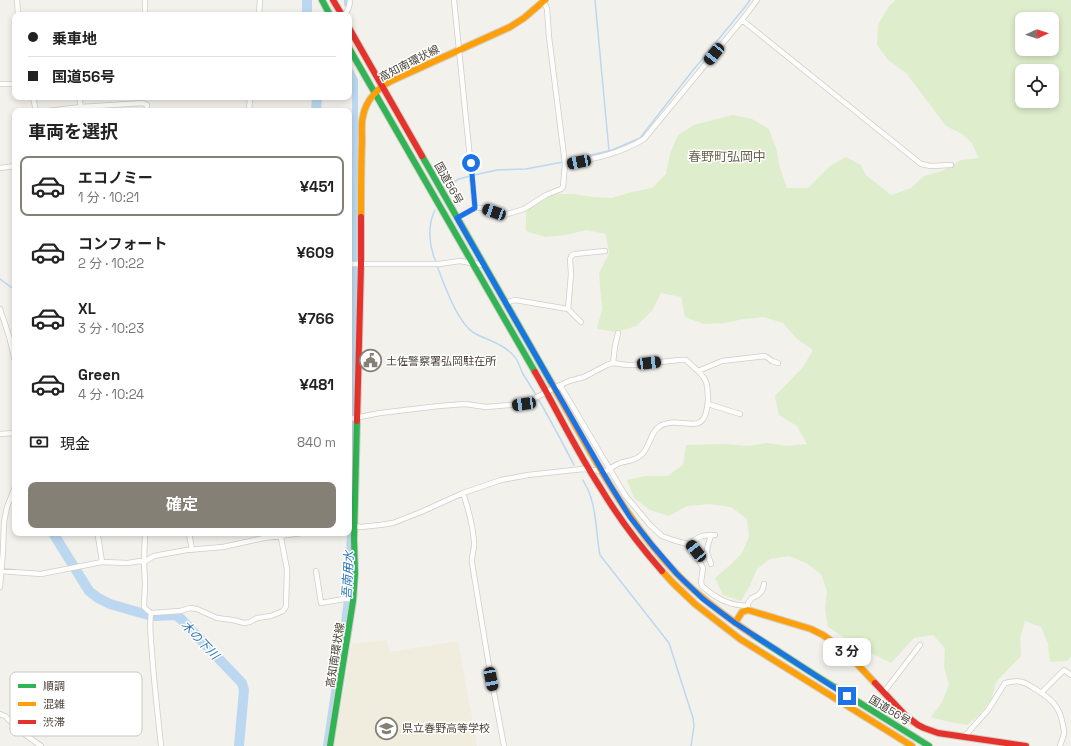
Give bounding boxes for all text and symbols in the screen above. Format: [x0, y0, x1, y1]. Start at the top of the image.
north arrow [1015, 12, 1059, 56]
map controls [1015, 12, 1059, 108]
text: 乗車地 [52, 29, 97, 48]
car [702, 41, 726, 67]
street label: 高知南環状線 [376, 42, 442, 84]
button: locate [1015, 64, 1059, 108]
text: 国道56号 [52, 67, 115, 86]
text: 車両を選択 [28, 120, 118, 143]
district label: 春野町弘岡中 [688, 148, 766, 165]
route start [462, 154, 480, 172]
car [566, 154, 592, 170]
street label: 国道56号 [432, 159, 466, 207]
icon: car [30, 168, 66, 204]
text: エコノミー [78, 168, 153, 187]
text: ¥451 [300, 177, 334, 196]
text: 1 分 · 10:21 [78, 189, 139, 206]
car [481, 202, 507, 222]
icon: car [30, 234, 66, 270]
text: コンフォート [78, 234, 168, 253]
text: ¥609 [296, 243, 334, 262]
text: 2 分 · 10:22 [78, 255, 144, 272]
text: XL [78, 299, 96, 318]
icon: car [30, 300, 66, 336]
text: ¥766 [298, 309, 334, 328]
text: 3 分 · 10:23 [78, 320, 144, 337]
public building icon: 土佐警察署弘岡駐在所 [358, 348, 384, 374]
place label: 土佐警察署弘岡駐在所 [386, 354, 497, 368]
car [636, 356, 662, 370]
text: Green [78, 365, 120, 384]
icon: car [30, 366, 66, 402]
text: ¥481 [299, 375, 334, 394]
text: 4 分 · 10:24 [78, 386, 144, 403]
car [511, 396, 537, 412]
icon: cash [28, 431, 50, 453]
text: 現金 [60, 434, 90, 453]
text: 840 m [297, 434, 336, 451]
button: 確定 [28, 482, 336, 528]
car [684, 538, 708, 564]
water label: 吾南用水 [339, 549, 357, 599]
water label: 木の下川 [178, 617, 224, 664]
street label: 高知南環状線 [323, 621, 347, 689]
callout: 3 分 [823, 638, 871, 666]
text: 3 分 [835, 643, 859, 660]
car [483, 666, 499, 692]
legend [10, 672, 142, 736]
text: 順調 [43, 679, 65, 693]
route end [838, 687, 856, 705]
street label: 国道56号 [867, 692, 913, 728]
text: 混雑 [43, 697, 65, 711]
text: 渋滞 [43, 715, 65, 729]
school or university icon: 県立春野高等学校 [373, 715, 399, 741]
place label: 県立春野高等学校 [402, 721, 490, 735]

